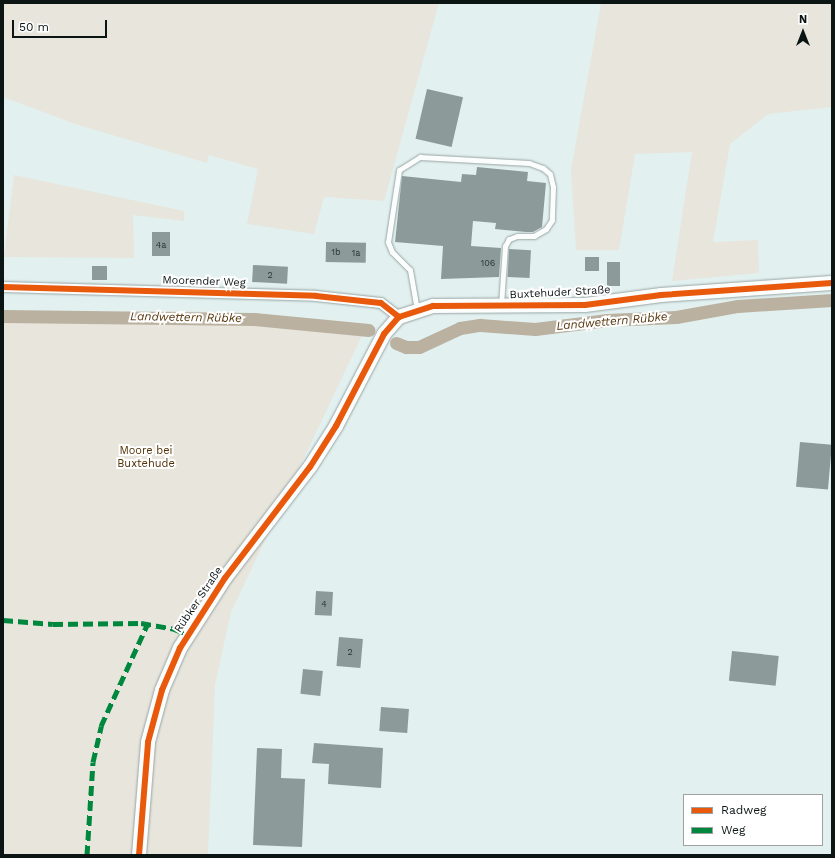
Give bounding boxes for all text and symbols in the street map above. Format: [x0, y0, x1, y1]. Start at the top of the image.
scale bar [14, 12, 109, 38]
north arrow [783, 12, 823, 52]
text: N [799, 13, 807, 26]
text: 50 m [19, 20, 49, 34]
house number: 4a [156, 240, 166, 250]
house number: 1b [331, 247, 341, 257]
house number: 1a [352, 248, 360, 258]
house number: 106 [481, 258, 495, 268]
house number: 2 [267, 270, 273, 280]
street label: Moorender Weg [162, 274, 246, 290]
street label: Buxtehuder Straße [509, 284, 611, 302]
water label: Landwettern Rübke [130, 310, 242, 326]
water label: Landwettern Rübke [556, 310, 668, 334]
park label: Moore bei Buxtehude [117, 445, 175, 471]
street label: Rübker Straße [172, 564, 226, 636]
house number: 4 [321, 599, 327, 609]
house number: 2 [347, 647, 353, 657]
legend [683, 794, 823, 846]
text: Radweg [721, 803, 766, 817]
text: Weg [721, 823, 745, 837]

